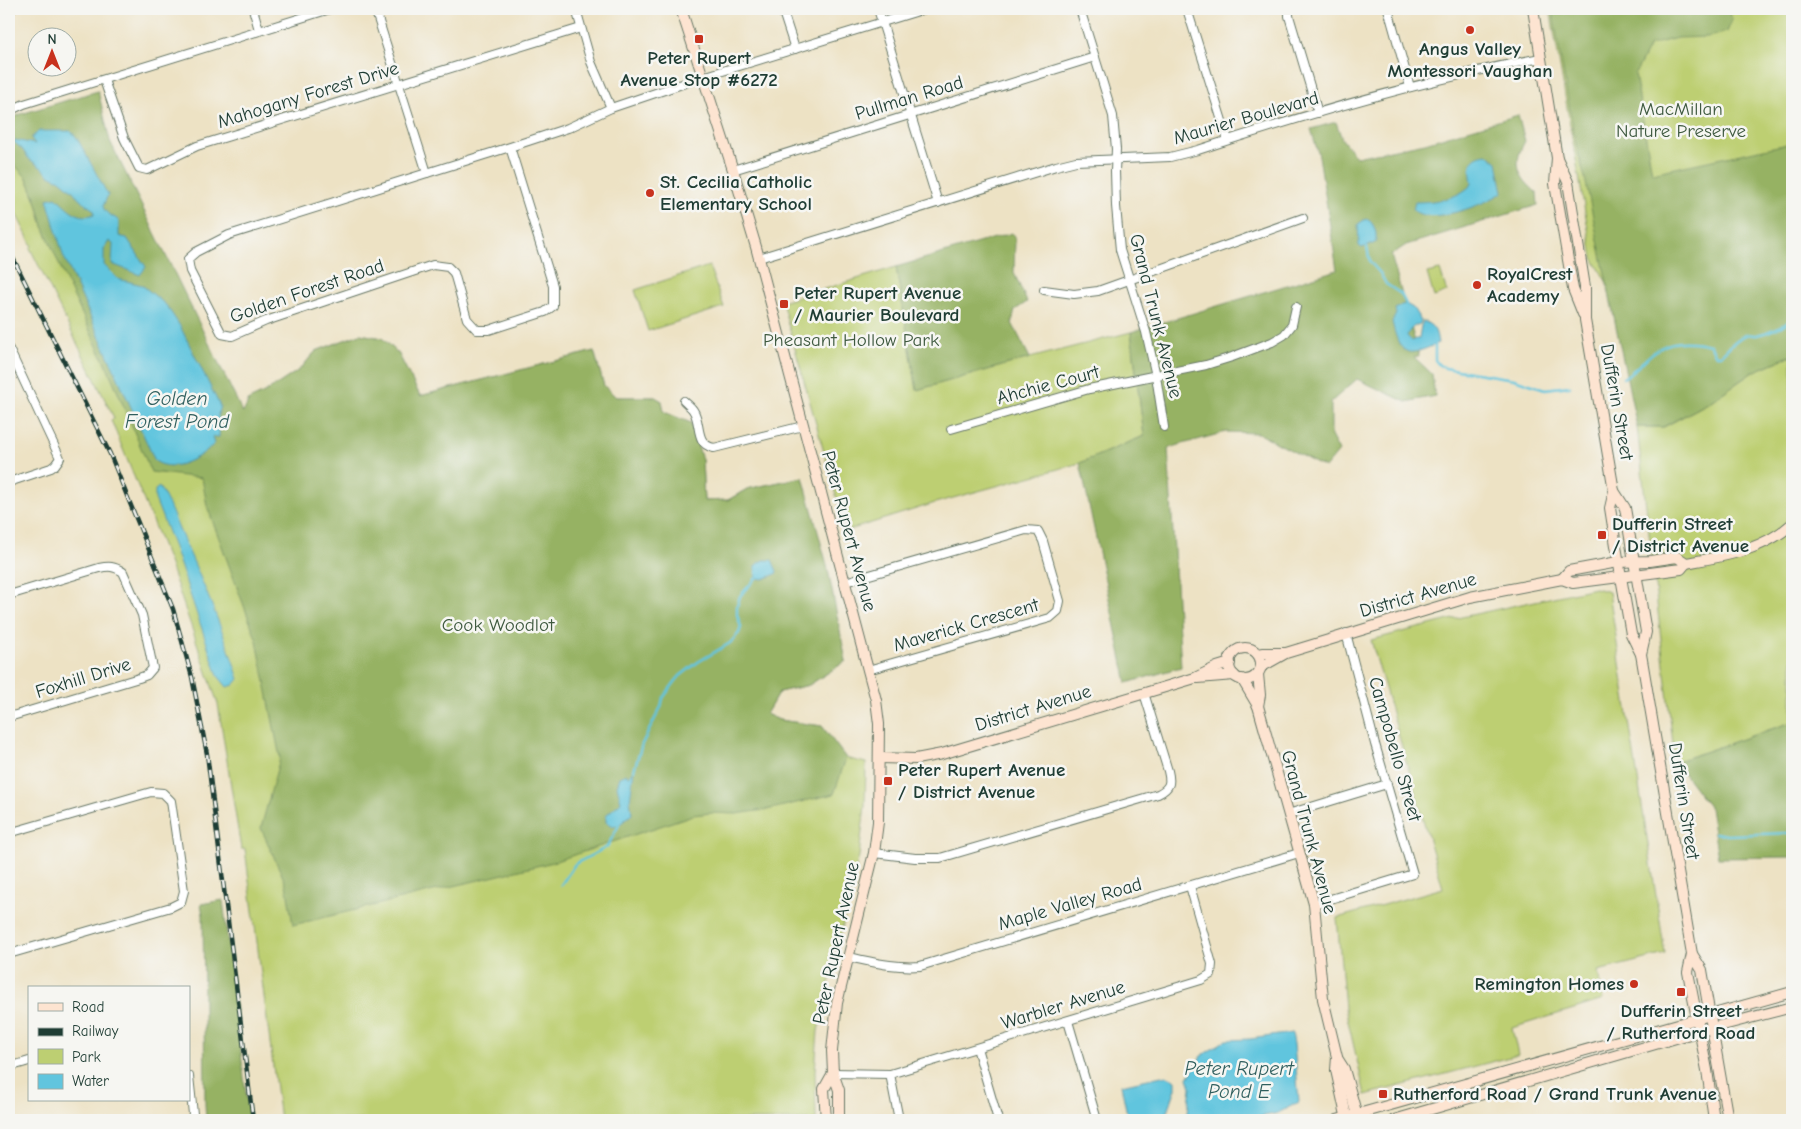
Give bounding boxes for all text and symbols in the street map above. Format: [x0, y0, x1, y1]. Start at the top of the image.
marker: Angus Valley Montessori Vaughan [1464, 24, 1476, 36]
north arrow [28, 28, 78, 78]
text: N [47, 31, 57, 48]
marker: Peter Rupert Avenue Stop #6272 [693, 33, 705, 45]
place label: Angus Valley Montessori Vaughan [1388, 38, 1552, 82]
place label: Peter Rupert Avenue Stop #6272 [620, 47, 778, 91]
street label: Mahogany Forest Drive [215, 57, 401, 133]
street label: Pullman Road [852, 71, 966, 125]
street label: Maurier Boulevard [1171, 87, 1321, 149]
park label: MacMillan Nature Preserve [1616, 98, 1746, 142]
place label: St. Cecilia Catholic Elementary School [660, 171, 812, 215]
marker: St. Cecilia Catholic Elementary School [644, 187, 656, 199]
street label: Grand Trunk Avenue [1125, 232, 1187, 400]
street label: Golden Forest Road [227, 254, 387, 328]
place label: RoyalCrest Academy [1487, 263, 1573, 307]
marker: RoyalCrest Academy [1471, 279, 1483, 291]
place label: Peter Rupert Avenue / Maurier Boulevard [794, 282, 961, 326]
marker: Peter Rupert Avenue / Maurier Boulevard [778, 298, 790, 310]
park label: Pheasant Hollow Park [763, 329, 940, 351]
street label: Dufferin Street [1596, 342, 1638, 462]
street label: Ahchie Court [994, 361, 1102, 409]
water label: Golden Forest Pond [125, 387, 230, 433]
street label: Peter Rupert Avenue [817, 448, 881, 614]
place label: Dufferin Street / District Avenue [1612, 513, 1749, 557]
marker: Dufferin Street / District Avenue [1596, 529, 1608, 541]
street label: District Avenue [1357, 568, 1479, 622]
street label: Maverick Crescent [891, 594, 1042, 656]
park label: Cook Woodlot [442, 614, 555, 636]
street label: Foxhill Drive [33, 653, 133, 703]
street label: Campobello Street [1364, 674, 1426, 824]
street label: District Avenue [972, 680, 1094, 736]
street label: Dufferin Street [1664, 741, 1704, 861]
street label: Grand Trunk Avenue [1277, 748, 1341, 916]
place label: Peter Rupert Avenue / District Avenue [898, 759, 1065, 803]
marker: Peter Rupert Avenue / District Avenue [882, 775, 894, 787]
street label: Peter Rupert Avenue [808, 860, 864, 1026]
street label: Maple Valley Road [996, 873, 1144, 935]
place label: Remington Homes [1475, 973, 1624, 995]
street label: Warbler Avenue [999, 976, 1127, 1034]
marker: Remington Homes [1628, 978, 1640, 990]
legend [28, 986, 190, 1102]
marker: Dufferin Street / Rutherford Road [1675, 986, 1687, 998]
text: Road [72, 998, 104, 1016]
place label: Dufferin Street / Rutherford Road [1606, 1000, 1756, 1044]
text: Railway [72, 1022, 119, 1040]
text: Park [72, 1048, 101, 1066]
water label: Peter Rupert Pond E [1184, 1057, 1295, 1103]
text: Water [72, 1072, 109, 1090]
place label: Rutherford Road / Grand Trunk Avenue [1393, 1083, 1717, 1105]
marker: Rutherford Road / Grand Trunk Avenue [1377, 1088, 1389, 1100]

